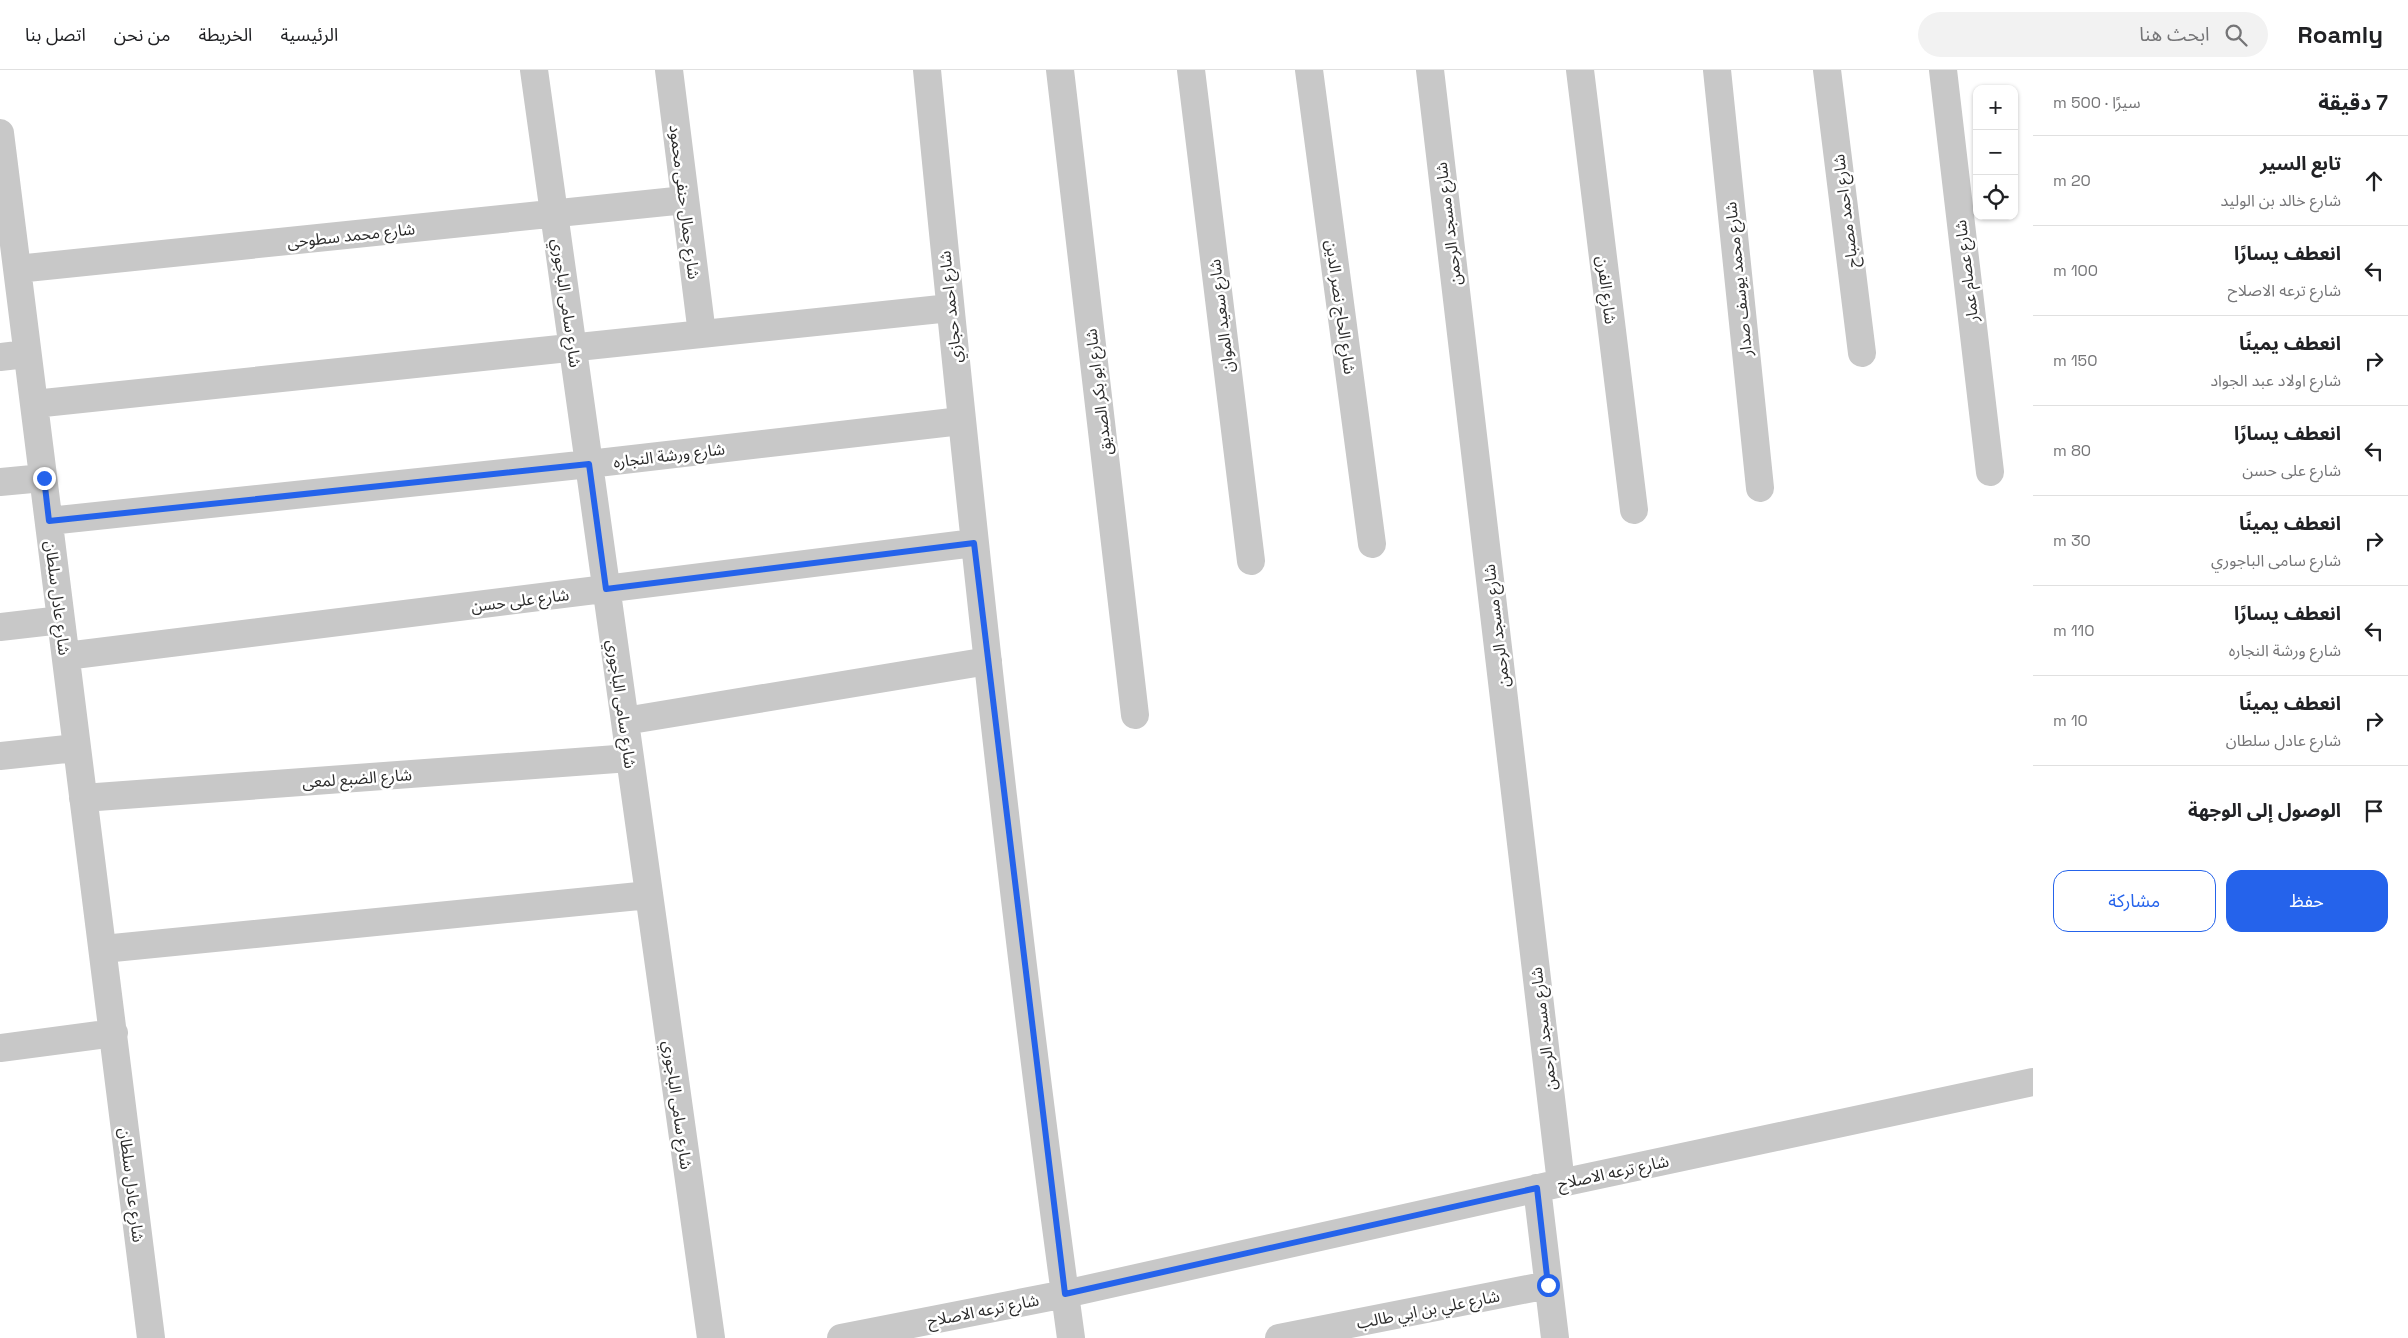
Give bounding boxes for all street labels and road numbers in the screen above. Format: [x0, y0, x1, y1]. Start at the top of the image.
street label: شارع جمال حنفى محمود [663, 124, 704, 281]
street label: شارع احمد مصباح [1828, 153, 1865, 269]
street label: شارع مسجد الرحمن [1431, 161, 1468, 287]
street label: شارع محمد يوسف صدار [1720, 201, 1759, 358]
street label: شارع محمد سطوحى [286, 218, 416, 255]
street label: شارع عصام عمار [1950, 218, 1985, 324]
street label: شارع سامى الباجوري [545, 237, 586, 369]
street label: شارع الحاج نصر الدين [1319, 239, 1360, 376]
street label: شارع احمد حجازي [934, 250, 969, 364]
street label: شارع الفرن [1590, 255, 1621, 326]
street label: شارع سعيد الموان [1204, 258, 1241, 374]
street label: شارع ابو بكر الصديق [1080, 327, 1119, 456]
street label: شارع ورشة النجاره [612, 438, 726, 475]
street label: شارع عادل سلطان [38, 540, 75, 657]
street label: شارع مسجد الرحمن [1479, 563, 1516, 689]
street label: شارع على حسن [470, 584, 571, 619]
street label: شارع سامى الباجوري [600, 638, 641, 770]
street label: شارع الضبع لمعى [301, 764, 413, 795]
street label: شارع مسجد الرحمن [1526, 966, 1563, 1092]
street label: شارع سامى الباجوري [656, 1039, 697, 1171]
street label: شارع عادل سلطان [112, 1127, 149, 1244]
street label: شارع ترعه الاصلاح [1555, 1150, 1671, 1196]
street label: شارع علي بن ابي طالب [1355, 1285, 1502, 1336]
street label: شارع ترعه الاصلاح [925, 1289, 1041, 1334]

